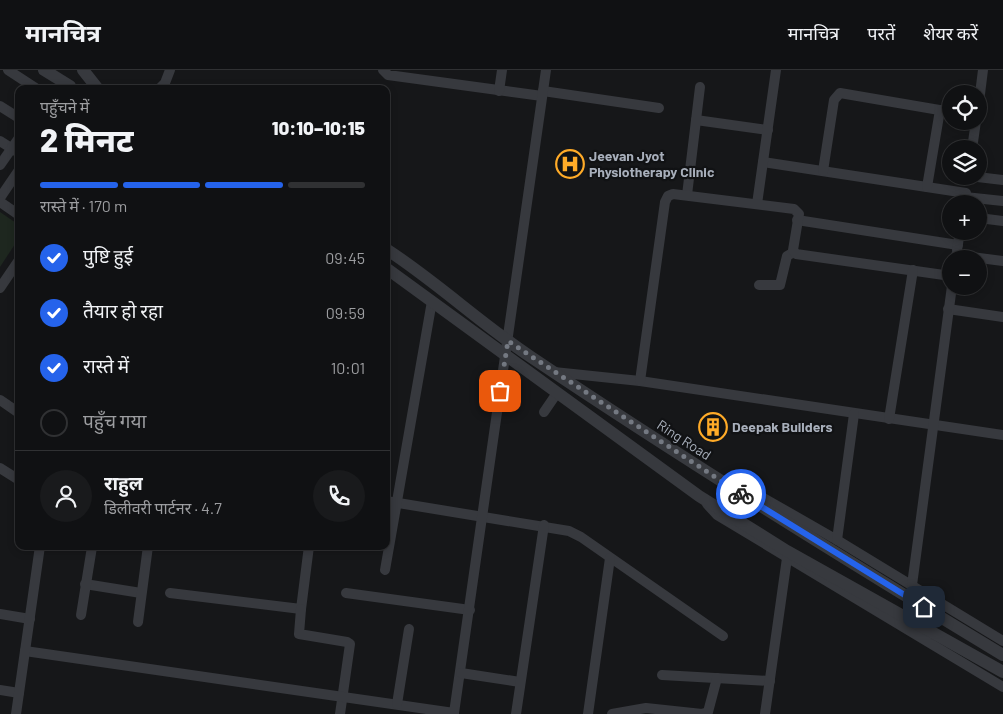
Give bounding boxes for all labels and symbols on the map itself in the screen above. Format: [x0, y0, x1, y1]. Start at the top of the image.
place label: Jeevan Jyot Physiotherapy Clinic [589, 147, 715, 180]
hospital icon: Jeevan Jyot Physiotherapy Clinic [555, 149, 585, 179]
pin [479, 370, 521, 412]
building icon: Deepak Builders [698, 412, 728, 442]
street label: Ring Road [654, 416, 714, 463]
place label: Deepak Builders [732, 418, 833, 435]
courier [716, 469, 766, 519]
pin [903, 586, 945, 628]

